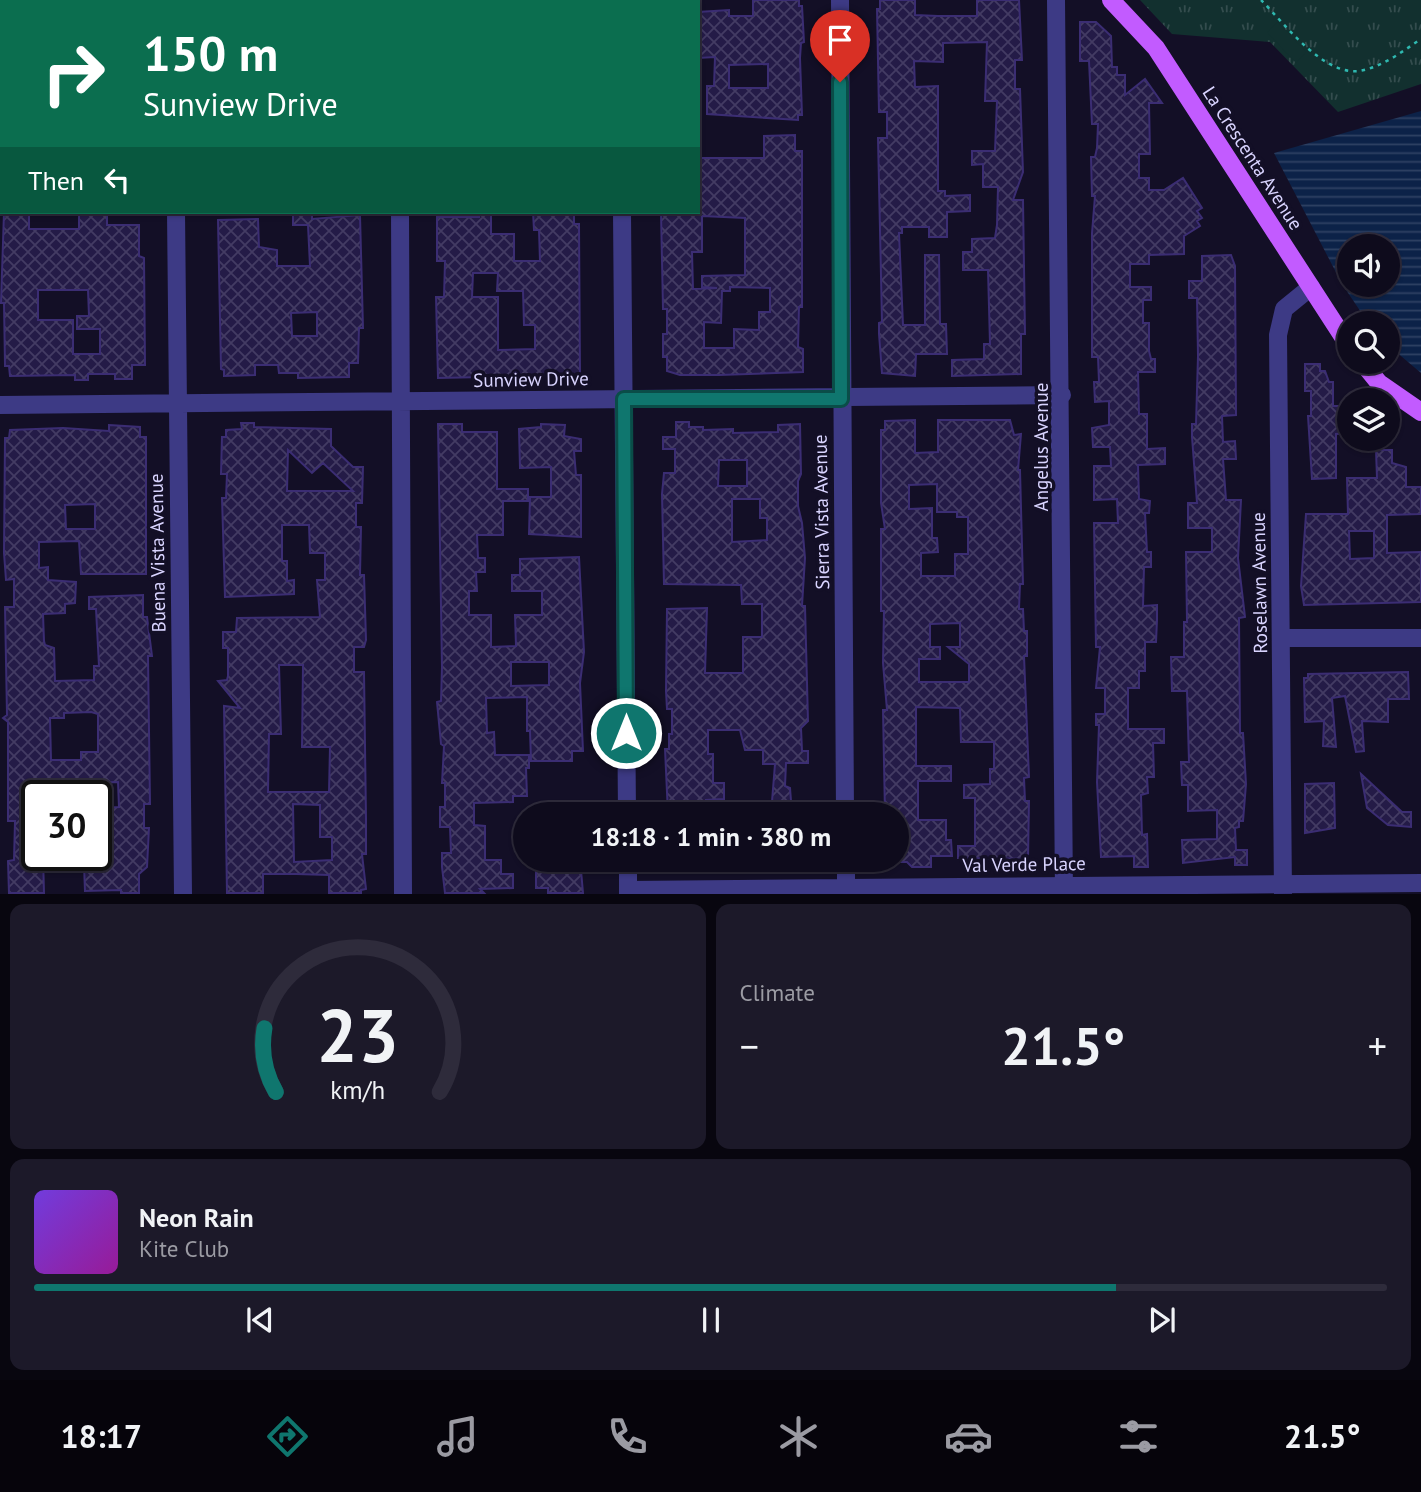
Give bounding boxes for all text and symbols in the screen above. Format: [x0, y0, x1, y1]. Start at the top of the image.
pin [810, 10, 870, 82]
text: 150 m [143, 21, 278, 85]
icon: arrive [821, 21, 859, 59]
icon: right [28, 28, 119, 119]
street label: La Crescenta Avenue [1198, 82, 1308, 234]
text: Sunview Drive [143, 83, 338, 125]
icon: left [98, 161, 136, 199]
text: Then [28, 164, 84, 197]
map controls [1337, 234, 1400, 451]
button: sound [1337, 234, 1400, 297]
button: search [1337, 311, 1400, 374]
street label: Sunview Drive [473, 366, 589, 392]
street label: Angelus Avenue [1029, 383, 1053, 511]
button: layers [1337, 388, 1400, 451]
street label: Sierra Vista Avenue [808, 434, 834, 590]
street label: Buena Vista Avenue [144, 473, 170, 633]
street label: Roselawn Avenue [1246, 512, 1272, 654]
position arrow [589, 696, 663, 770]
speed limit sign: 30 [21, 780, 112, 871]
text: 18:18 · 1 min · 380 m [591, 820, 831, 853]
street label: Val Verde Place [961, 851, 1086, 877]
text: Climate [740, 978, 815, 1007]
text: 23 [316, 989, 399, 1083]
text: 21.5° [1001, 1012, 1125, 1079]
text: − [740, 1021, 759, 1070]
text: + [1368, 1021, 1387, 1070]
text: km/h [330, 1074, 385, 1106]
text: Neon Rain [139, 1201, 254, 1234]
text: Kite Club [139, 1234, 229, 1263]
icon: previous [241, 1301, 279, 1339]
icon: pause [692, 1301, 730, 1339]
icon: next [1143, 1301, 1181, 1339]
icon: directions [263, 1412, 312, 1461]
icon: music [433, 1412, 482, 1461]
icon: phone [603, 1412, 652, 1461]
icon: climate [774, 1412, 823, 1461]
icon: car [944, 1412, 993, 1461]
icon: filters [1114, 1412, 1163, 1461]
text: 18:17 [61, 1415, 142, 1457]
text: 21.5° [1284, 1415, 1360, 1457]

